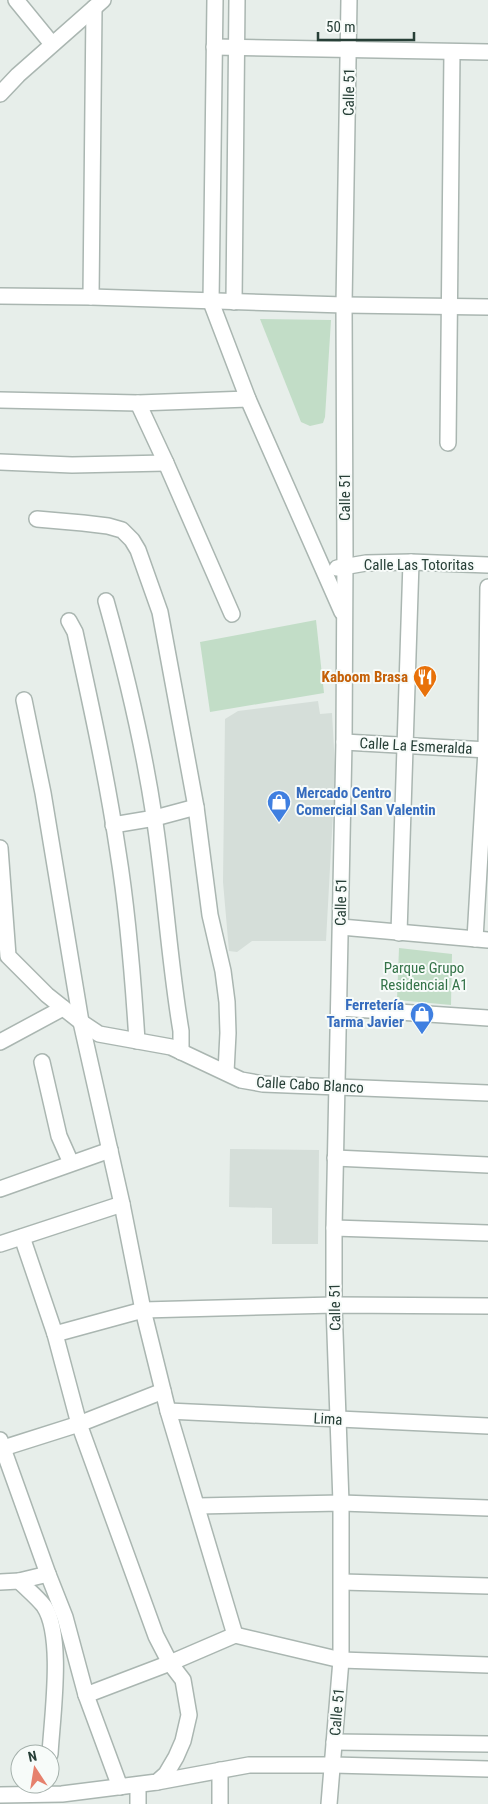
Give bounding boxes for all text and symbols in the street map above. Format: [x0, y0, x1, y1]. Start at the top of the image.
scale bar [318, 10, 414, 42]
text: 50 m [326, 18, 356, 36]
street label: Calle 51 [340, 68, 358, 116]
street label: Calle 51 [336, 473, 354, 521]
street label: Calle Las Totoritas [364, 556, 474, 574]
restaurant icon: Kaboom Brasa [412, 664, 438, 698]
place label: Kaboom Brasa [322, 668, 408, 686]
street label: Calle La Esmeralda [359, 734, 473, 758]
place label: Mercado Centro Comercial San Valentin [296, 784, 436, 819]
shop icon: Mercado Centro Comercial San Valentin [266, 789, 292, 823]
street label: Calle 51 [332, 878, 350, 926]
park label: Parque Grupo Residencial A1 [380, 959, 468, 994]
place label: Ferretería Tarma Javier [326, 996, 404, 1031]
shop icon: Ferretería Tarma Javier [409, 1001, 435, 1035]
street label: Calle Cabo Blanco [256, 1073, 364, 1097]
street label: Calle 51 [326, 1283, 344, 1331]
street label: Lima [313, 1409, 343, 1429]
street label: Calle 51 [326, 1687, 348, 1737]
north arrow [10, 1744, 60, 1794]
text: N [26, 1748, 38, 1765]

